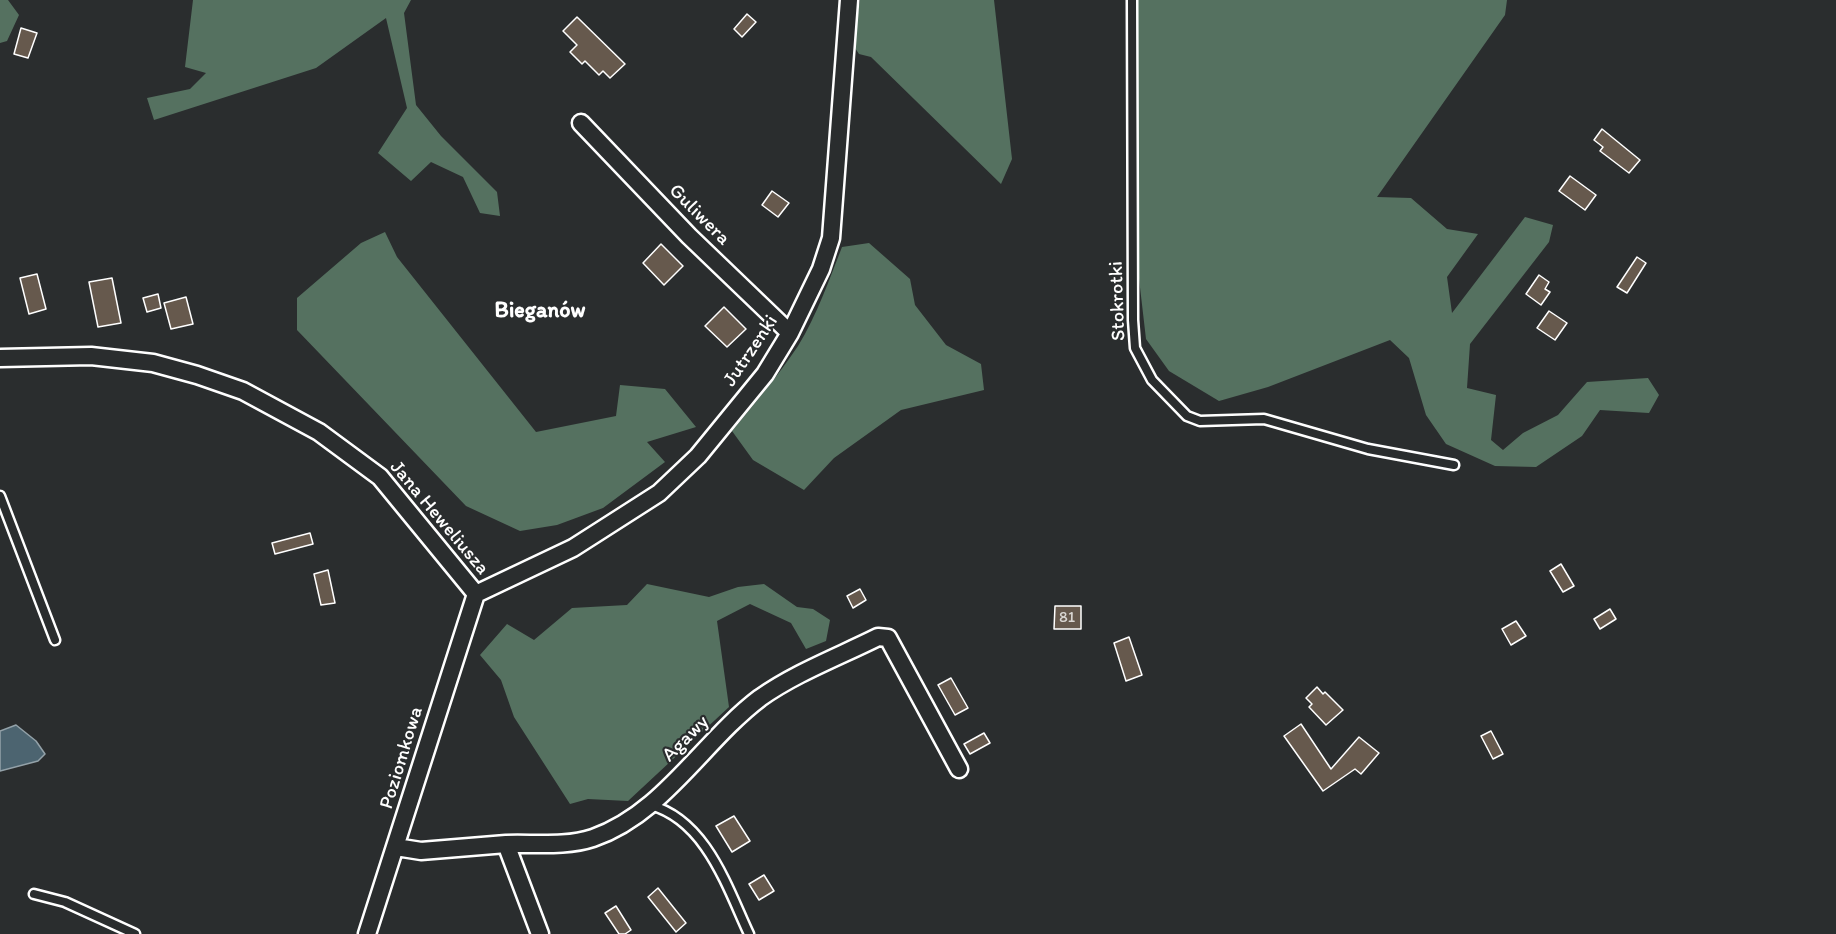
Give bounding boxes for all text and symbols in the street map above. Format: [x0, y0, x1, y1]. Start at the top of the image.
street label: Guliwera [663, 179, 735, 251]
street label: Stokrotki [1105, 261, 1131, 341]
district label: Bieganów [495, 298, 585, 324]
street label: Jutrzenki [718, 311, 784, 391]
street label: Jana Heweliusza [384, 456, 494, 580]
house number: 81 [1059, 608, 1075, 628]
street label: Poziomkowa [375, 704, 429, 812]
street label: Agawy [658, 711, 714, 767]

